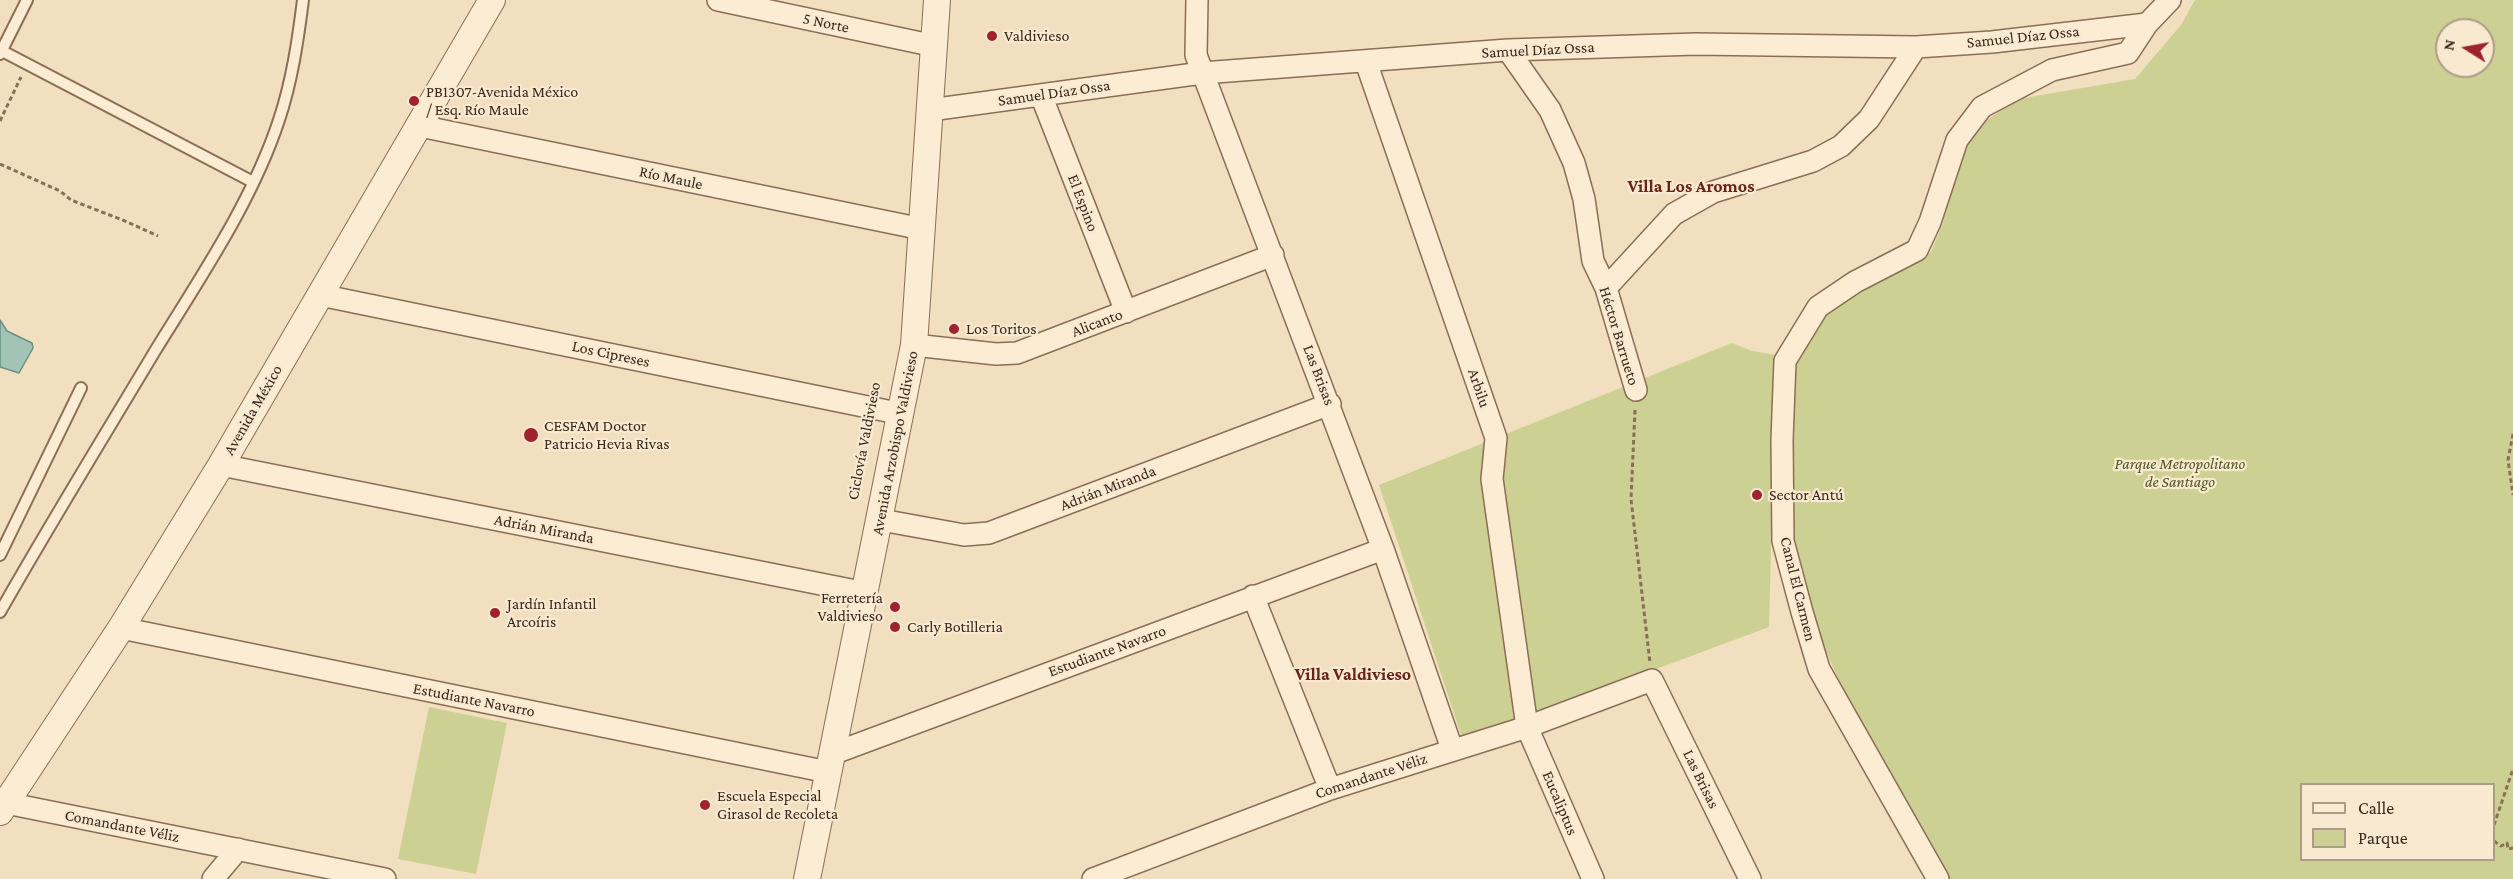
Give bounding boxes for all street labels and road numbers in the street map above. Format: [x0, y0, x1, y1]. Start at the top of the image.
street label: 5 Norte [801, 9, 851, 37]
street label: Samuel Díaz Ossa [1966, 22, 2080, 52]
street label: Samuel Díaz Ossa [1481, 37, 1595, 63]
street label: Samuel Díaz Ossa [997, 76, 1111, 110]
street label: Río Maule [638, 162, 704, 194]
street label: El Espino [1063, 172, 1103, 234]
street label: Héctor Barrueto [1595, 284, 1643, 388]
street label: Alicanto [1069, 304, 1125, 342]
street label: Los Cipreses [570, 336, 652, 372]
street label: Las Brisas [1299, 342, 1339, 408]
street label: Avenida Arzobispo Valdivieso [868, 349, 922, 537]
street label: Avenida México [219, 361, 287, 459]
street label: Arbilu [1463, 366, 1495, 410]
street label: Ciclovía Valdivieso [843, 380, 885, 502]
street label: Adrián Miranda [1057, 461, 1159, 515]
street label: Adrián Miranda [493, 510, 595, 548]
street label: Canal El Carmen [1776, 535, 1820, 643]
street label: Estudiante Navarro [1045, 621, 1169, 681]
street label: Estudiante Navarro [411, 679, 537, 721]
street label: Las Brisas [1679, 746, 1723, 812]
street label: Comandante Véliz [1313, 749, 1429, 803]
street label: Eucaliptus [1538, 768, 1582, 838]
street label: Comandante Véliz [63, 805, 181, 847]

